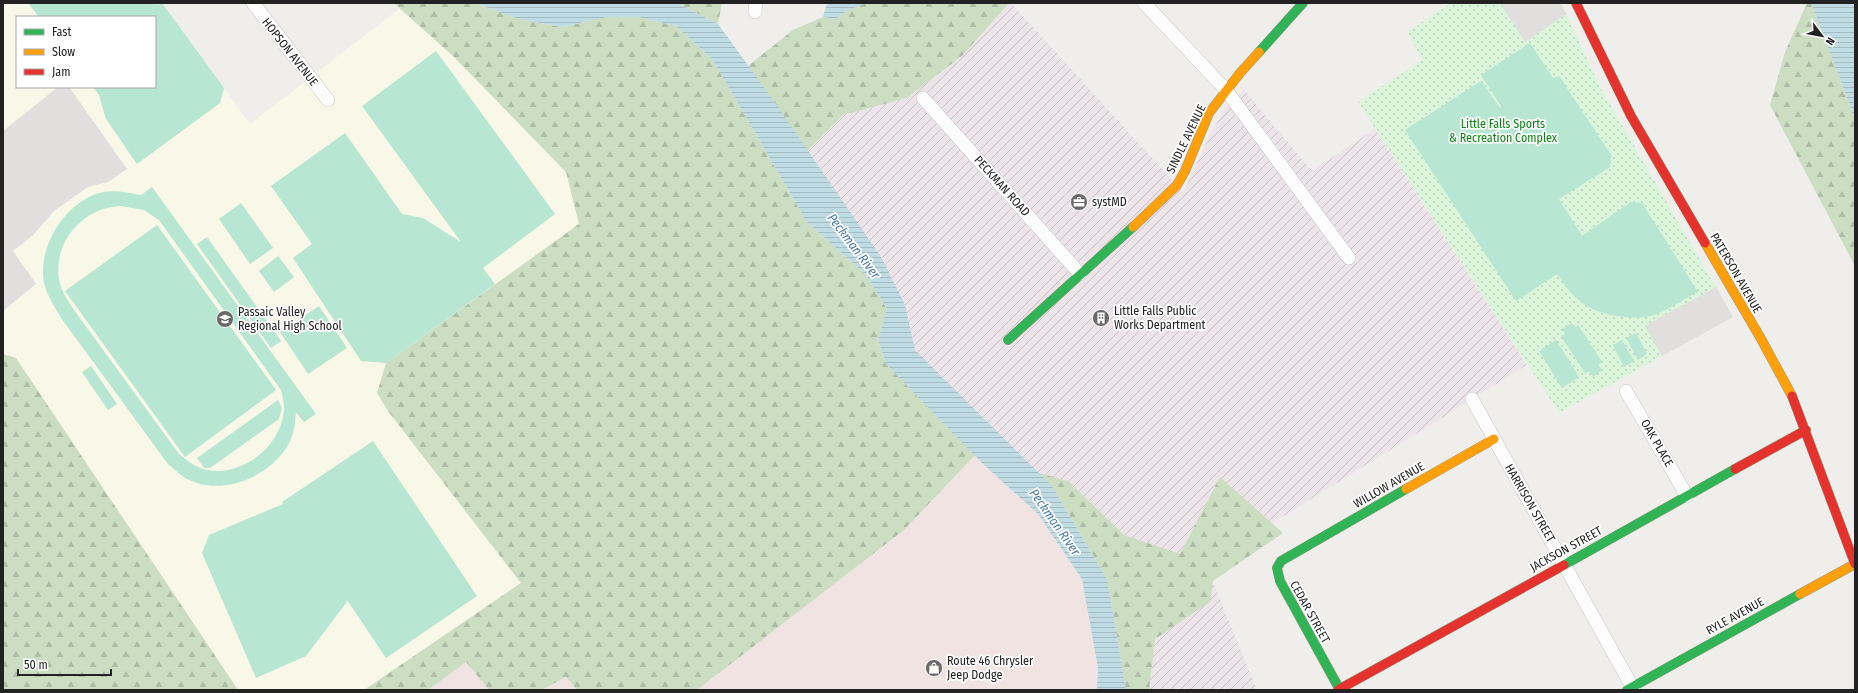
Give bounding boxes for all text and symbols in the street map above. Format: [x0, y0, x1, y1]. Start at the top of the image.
street label: HOPSON AVENUE [259, 15, 321, 89]
legend [16, 16, 156, 88]
north arrow [1802, 16, 1842, 56]
text: Fast [52, 25, 71, 39]
text: N [1823, 35, 1837, 47]
text: Slow [52, 45, 75, 59]
text: Jam [52, 65, 70, 79]
street label: SINDLE AVENUE [1163, 102, 1209, 176]
park label: Little Falls Sports & Recreation Complex [1449, 117, 1558, 145]
street label: PECKMAN ROAD [971, 153, 1033, 219]
office icon: systMD [1069, 192, 1089, 212]
place label: systMD [1092, 195, 1127, 209]
water label: Peckman River [825, 211, 884, 282]
street label: PATERSON AVENUE [1707, 230, 1765, 316]
place label: Little Falls Public Works Department [1114, 304, 1205, 332]
place label: Passaic Valley Regional High School [238, 305, 342, 333]
building icon: Little Falls Public Works Department [1091, 308, 1111, 328]
school or university icon: Passaic Valley Regional High School [215, 309, 235, 329]
street label: OAK PLACE [1638, 417, 1676, 470]
street label: WILLOW AVENUE [1351, 459, 1427, 511]
street label: HARRISON STREET [1502, 461, 1558, 545]
water label: Peckman River [1027, 486, 1084, 558]
street label: JACKSON STREET [1528, 523, 1605, 575]
street label: CEDAR STREET [1287, 578, 1333, 646]
street label: RYLE AVENUE [1704, 594, 1767, 638]
scale bar [18, 651, 111, 677]
place label: Route 46 Chrysler Jeep Dodge [947, 654, 1034, 682]
text: 50 m [24, 658, 48, 672]
shop icon: Route 46 Chrysler Jeep Dodge [924, 658, 944, 678]

